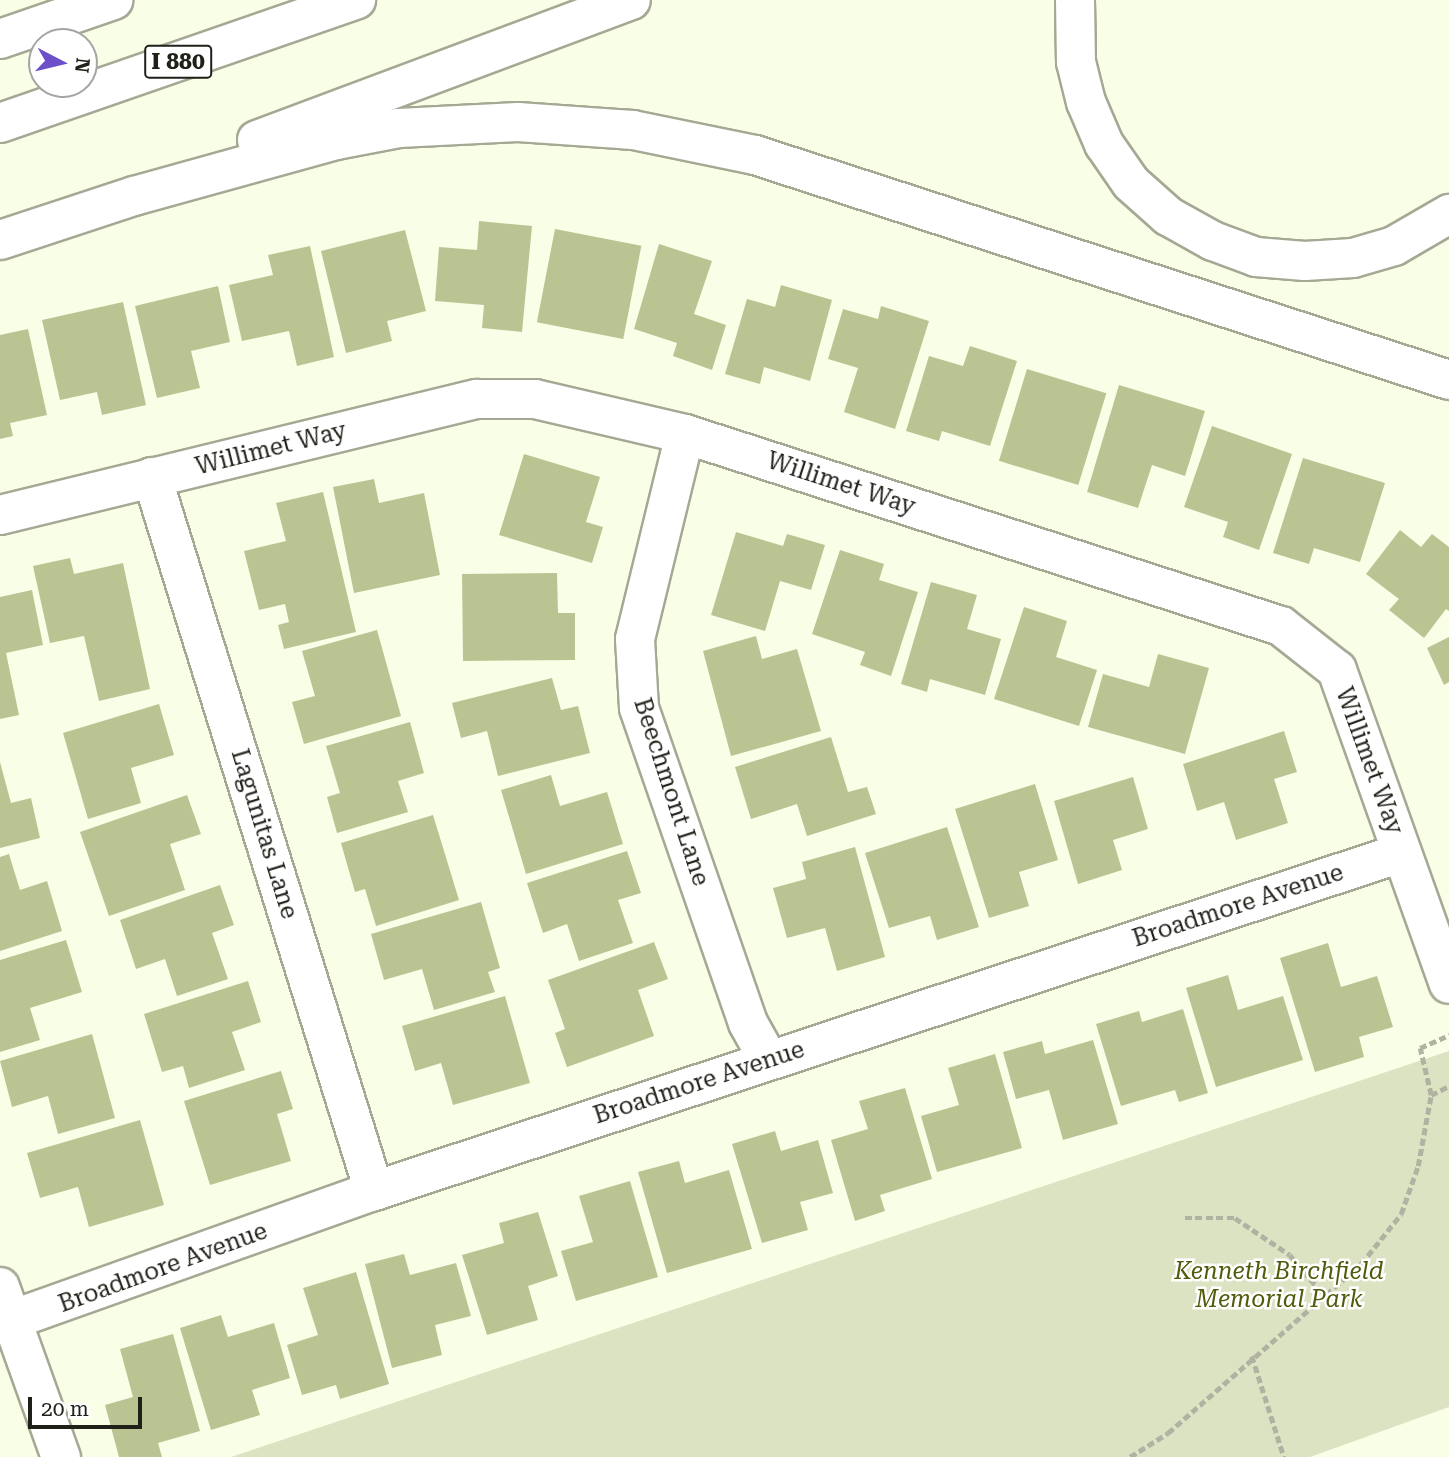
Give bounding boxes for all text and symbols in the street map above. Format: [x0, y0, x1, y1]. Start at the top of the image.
north arrow [28, 28, 98, 98]
road number: I 880 [143, 43, 213, 82]
text: N [70, 57, 95, 74]
street label: Willimet Way [193, 416, 349, 482]
street label: Willimet Way [763, 446, 919, 522]
street label: Willimet Way [1329, 683, 1409, 839]
street label: Beechmont Lane [627, 695, 715, 889]
street label: Lagunitas Lane [225, 746, 303, 922]
street label: Broadmore Avenue [1129, 858, 1347, 954]
street label: Broadmore Avenue [590, 1035, 808, 1131]
street label: Broadmore Avenue [55, 1217, 271, 1319]
park label: Kenneth Birchfield Memorial Park [1174, 1258, 1384, 1314]
scale bar [32, 1384, 145, 1428]
text: 20 m [41, 1397, 89, 1421]

